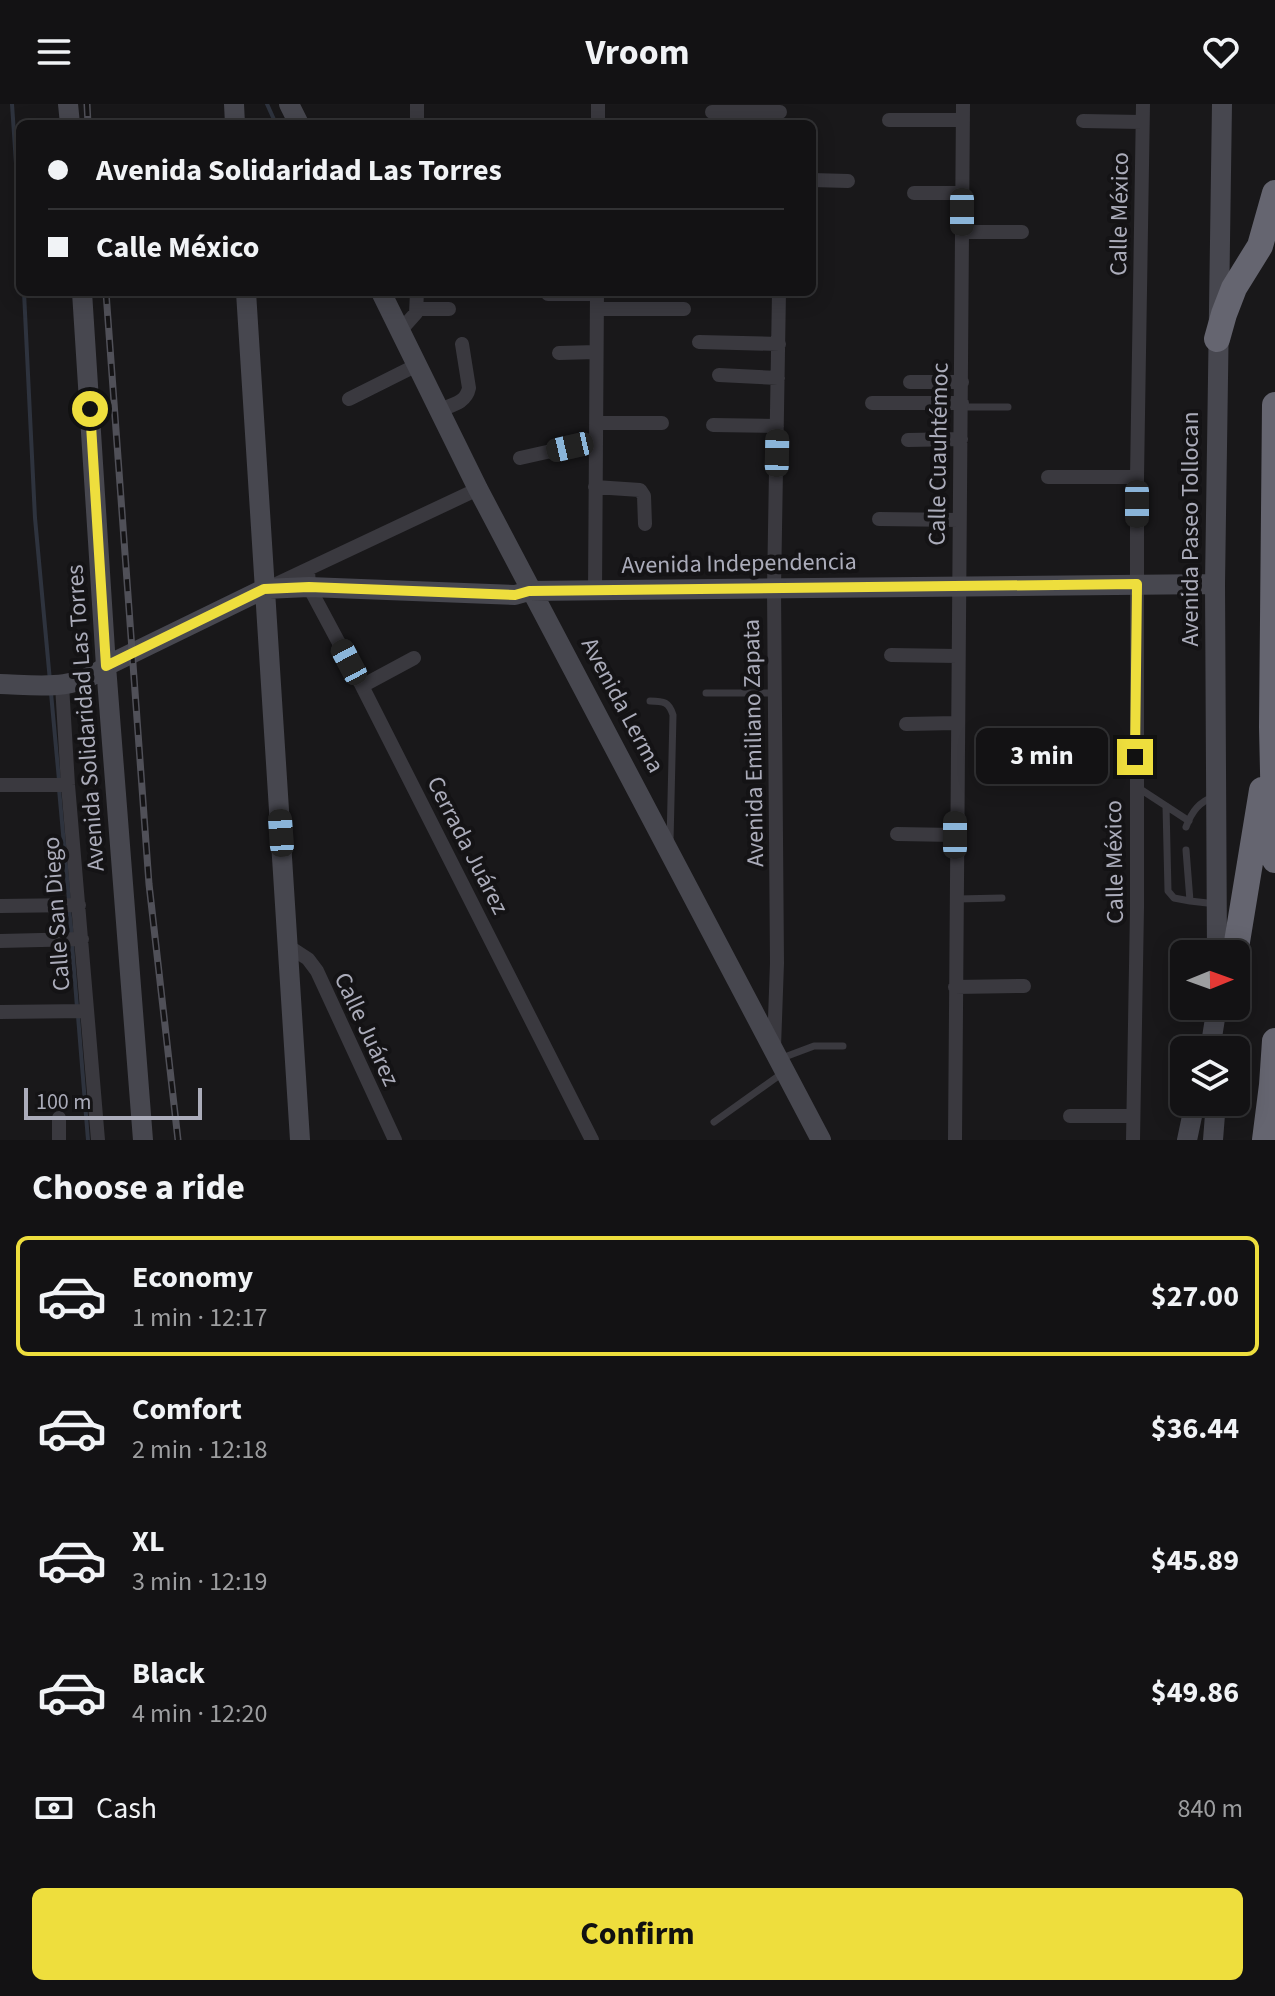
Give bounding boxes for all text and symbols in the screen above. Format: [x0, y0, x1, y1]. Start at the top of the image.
text: Vroom [585, 27, 690, 78]
icon: menu [32, 30, 76, 74]
icon: heart [1199, 30, 1243, 74]
text: Avenida Solidaridad Las Torres [96, 149, 502, 192]
street label: Calle México [1101, 152, 1138, 276]
car [950, 188, 974, 236]
text: Calle México [96, 226, 259, 269]
street label: Calle Cuauhtémoc [919, 362, 958, 546]
route start [72, 391, 108, 427]
street label: Avenida Paseo Tollocan [1173, 411, 1208, 647]
car [765, 429, 789, 477]
car [544, 430, 596, 464]
car [1125, 480, 1149, 528]
street label: Avenida Independencia [621, 544, 857, 583]
street label: Avenida Solidaridad Las Torres [57, 563, 114, 873]
street label: Avenida Emiliano Zapata [734, 619, 773, 867]
street label: Avenida Lerma [572, 631, 673, 779]
car [327, 635, 371, 689]
callout: 3 min [975, 729, 1107, 785]
text: 3 min [1010, 737, 1074, 774]
route end [1117, 739, 1153, 775]
street label: Cerrada Juárez [418, 770, 517, 920]
street label: Calle México [1096, 800, 1133, 924]
car [267, 808, 295, 858]
car [943, 811, 967, 859]
street label: Calle San Diego [34, 836, 79, 992]
north arrow [1170, 940, 1250, 1020]
map controls [1170, 940, 1250, 1116]
street label: Calle Juárez [325, 967, 408, 1092]
button: layers [1170, 1036, 1250, 1116]
scale bar [24, 1084, 202, 1120]
text: 100 m [36, 1086, 91, 1118]
text: Choose a ride [32, 1162, 245, 1213]
text: Economy [132, 1256, 253, 1299]
icon: car [36, 1260, 108, 1332]
text: $27.00 [1151, 1275, 1239, 1318]
text: 1 min · 12:17 [132, 1299, 267, 1336]
text: Comfort [132, 1388, 242, 1431]
icon: car [36, 1392, 108, 1464]
text: $36.44 [1151, 1407, 1239, 1450]
text: 2 min · 12:18 [132, 1431, 267, 1468]
text: XL [132, 1520, 165, 1563]
icon: car [36, 1524, 108, 1596]
text: $45.89 [1151, 1539, 1239, 1582]
text: 3 min · 12:19 [132, 1563, 267, 1600]
text: Black [132, 1652, 205, 1695]
icon: car [36, 1656, 108, 1728]
text: $49.86 [1151, 1671, 1239, 1714]
text: 4 min · 12:20 [132, 1695, 267, 1732]
icon: cash [32, 1786, 76, 1830]
text: Cash [96, 1787, 157, 1830]
text: 840 m [1177, 1790, 1243, 1827]
button: Confirm [32, 1888, 1243, 1980]

